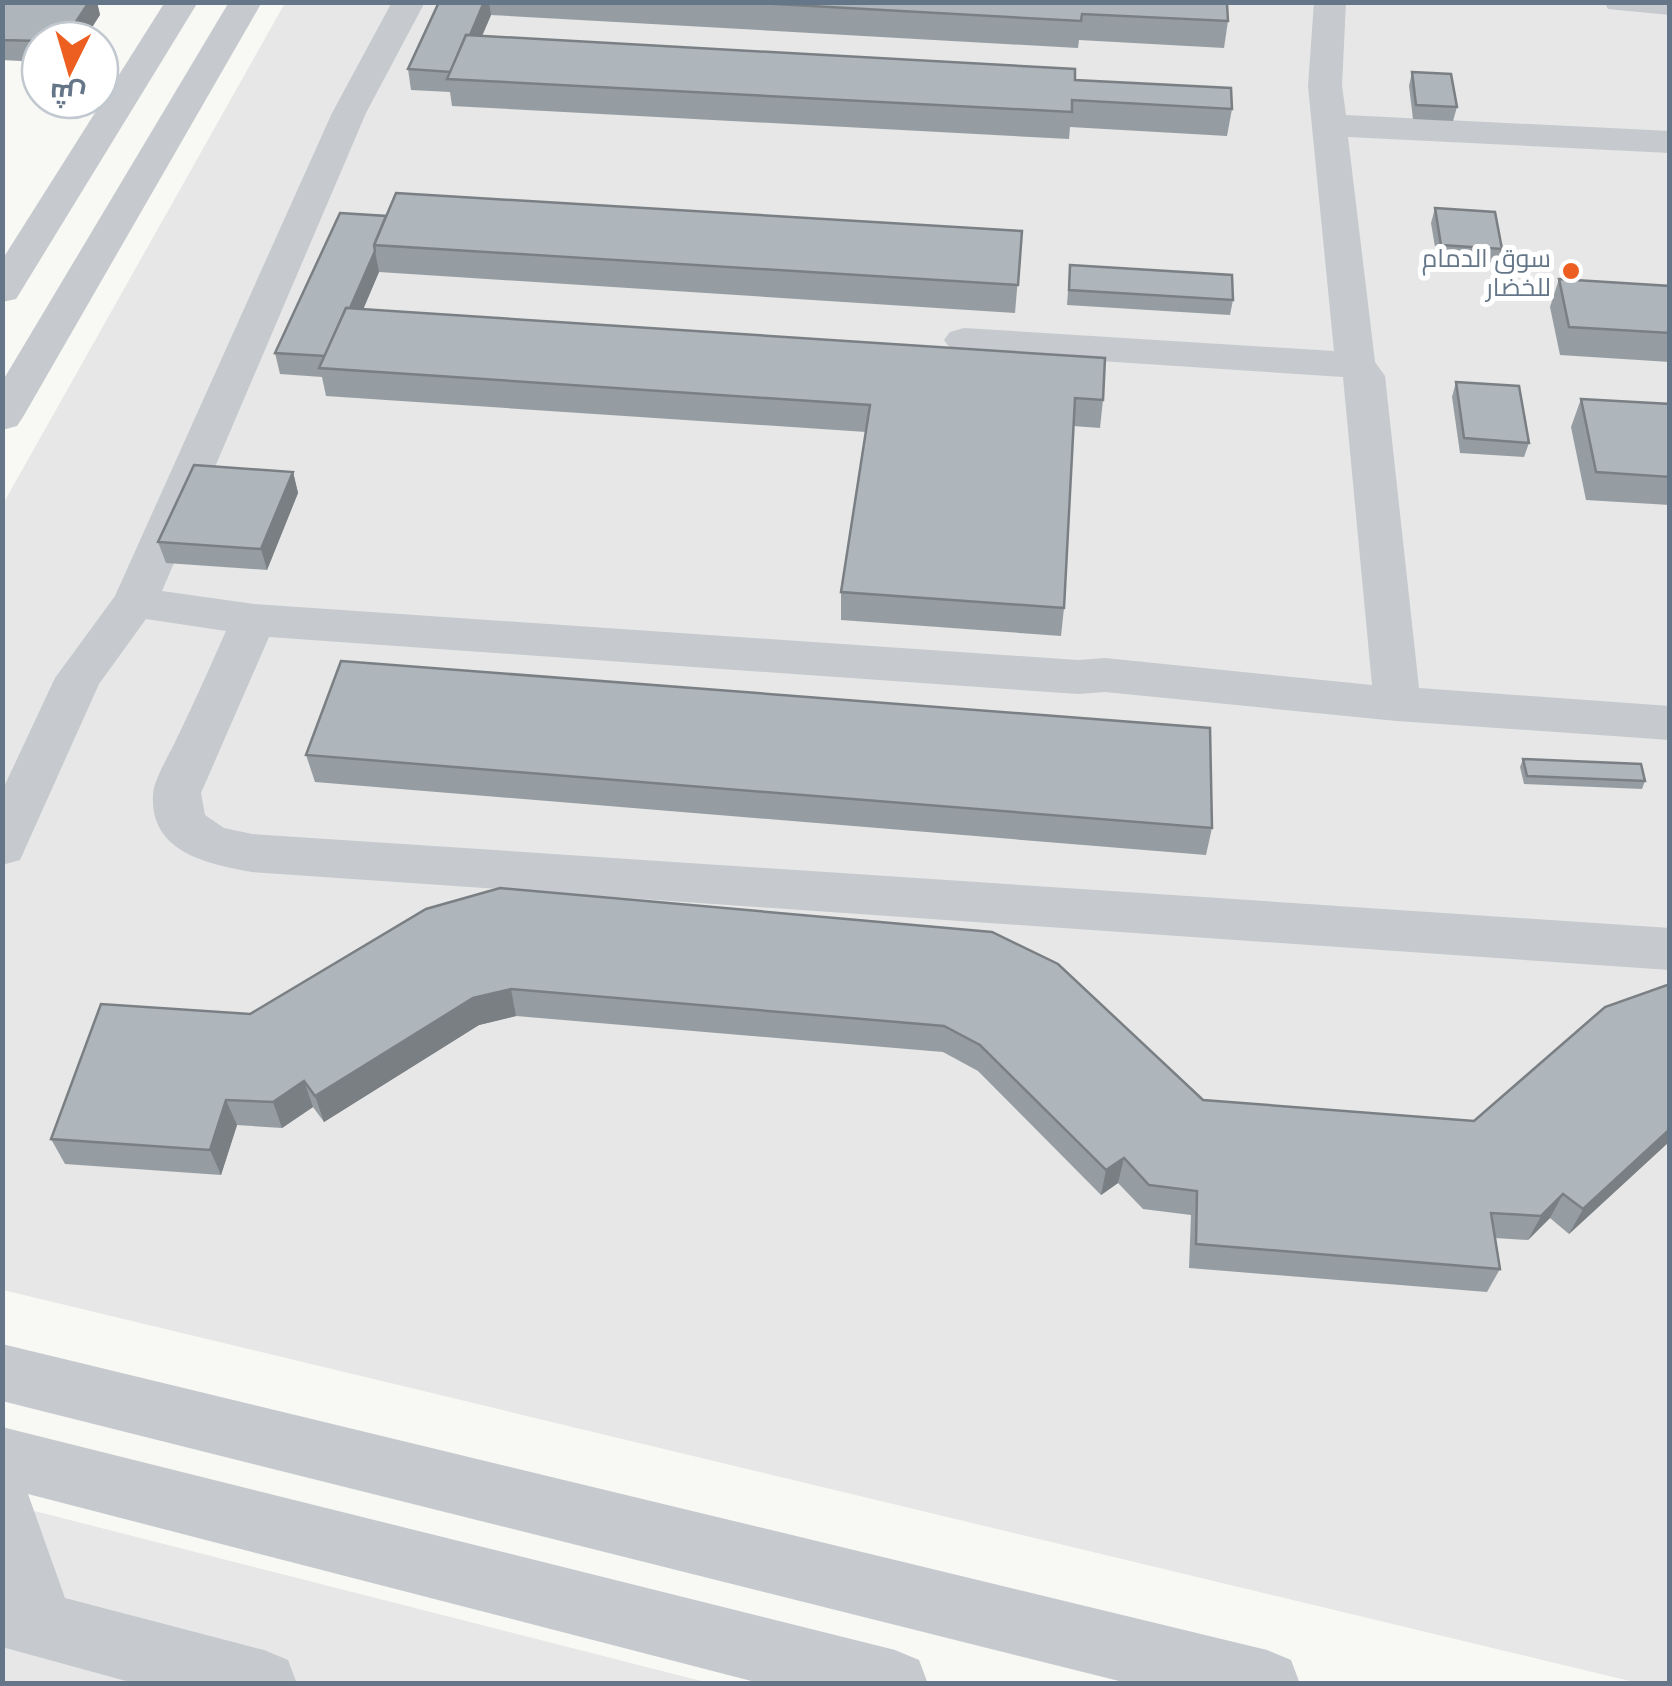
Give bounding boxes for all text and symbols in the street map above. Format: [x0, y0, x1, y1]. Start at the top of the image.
north arrow [20, 20, 120, 120]
text: ش [48, 76, 87, 114]
place label: سوق الدمام للخضار [1422, 242, 1551, 302]
marker: سوق الدمام للخضار [1560, 260, 1582, 282]

